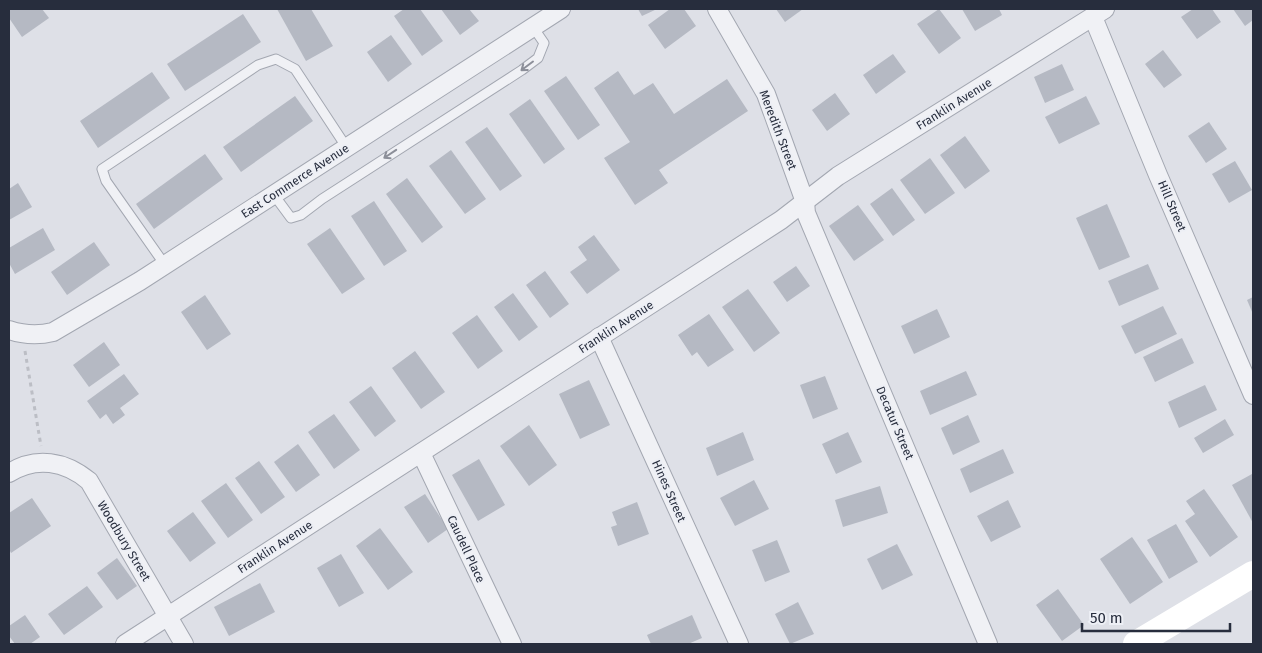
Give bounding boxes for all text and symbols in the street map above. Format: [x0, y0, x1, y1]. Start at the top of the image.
one-way arrow [520, 61, 534, 71]
street label: Franklin Avenue [914, 75, 994, 133]
street label: Meredith Street [756, 88, 800, 173]
street label: East Commerce Avenue [238, 141, 352, 221]
one-way arrow [384, 150, 398, 160]
street label: Hill Street [1155, 178, 1189, 234]
street label: Franklin Avenue [576, 298, 656, 356]
street label: Decatur Street [873, 384, 917, 462]
street label: Hines Street [649, 458, 689, 525]
street label: Woodbury Street [94, 498, 154, 584]
street label: Caudell Place [444, 513, 488, 585]
street label: Franklin Avenue [235, 518, 315, 576]
scale bar [1082, 600, 1230, 632]
text: 50 m [1090, 609, 1123, 627]

